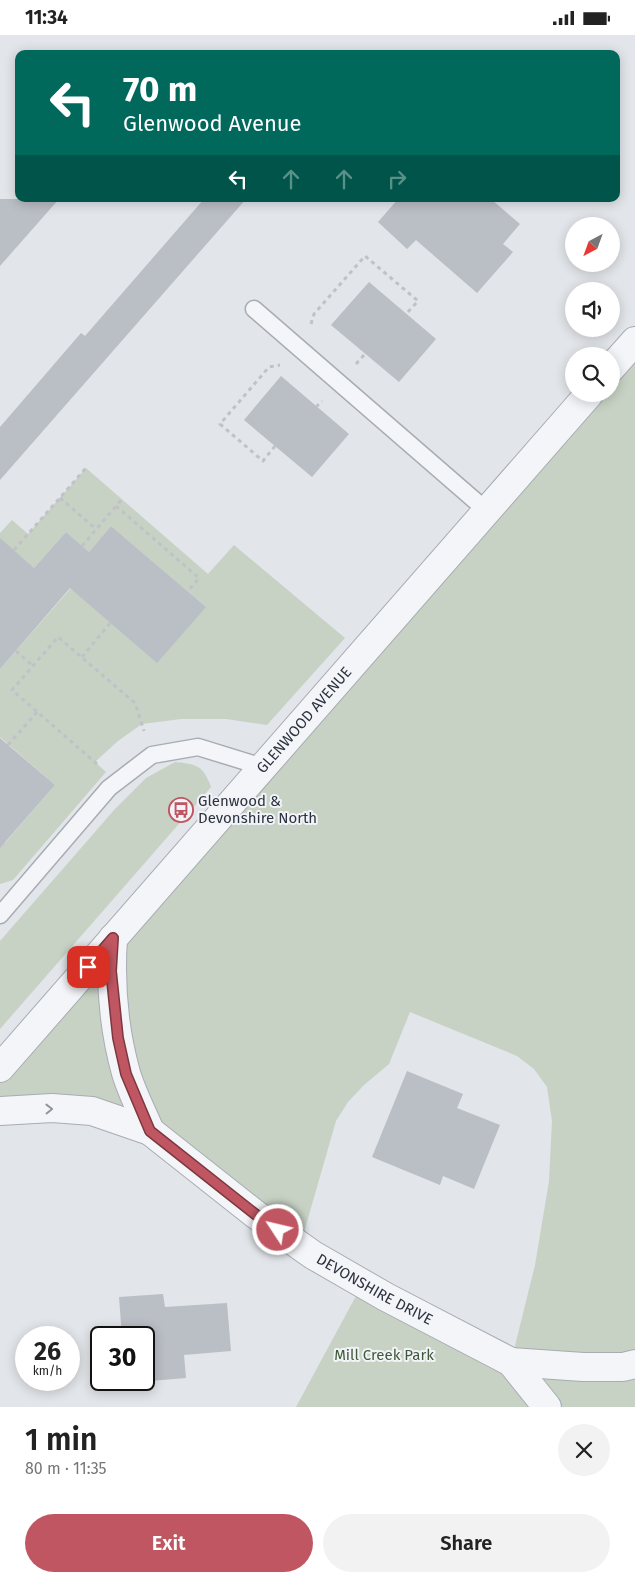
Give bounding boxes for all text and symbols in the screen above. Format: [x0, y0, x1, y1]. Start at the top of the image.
text: 11:34 [25, 6, 68, 29]
text: 70 m [123, 68, 197, 110]
icon: left [40, 70, 105, 135]
text: Glenwood Avenue [123, 110, 302, 137]
icon: left [224, 165, 252, 193]
icon: ahead [277, 165, 305, 193]
icon: ahead [330, 165, 358, 193]
icon: right [383, 165, 411, 193]
north arrow [565, 217, 620, 273]
map controls [565, 217, 620, 402]
button: sound [565, 282, 620, 337]
button: search [565, 347, 620, 402]
street label: GLENWOOD AVENUE [253, 663, 355, 777]
place label: Glenwood & Devonshire North [198, 792, 317, 827]
bus stop icon: Glenwood & Devonshire North [168, 797, 194, 823]
pin [67, 946, 109, 988]
icon: arrive [74, 953, 102, 981]
one-way arrow [45, 1103, 53, 1114]
position arrow [251, 1203, 303, 1255]
street label: DEVONSHIRE DRIVE [313, 1250, 436, 1329]
speed limit sign: 30 [90, 1326, 155, 1391]
text: 26 [34, 1337, 61, 1367]
park label: Mill Creek Park [334, 1346, 434, 1364]
text: km/h [33, 1364, 62, 1378]
text: 1 min [25, 1422, 97, 1458]
button: close [558, 1424, 610, 1476]
text: 80 m · 11:35 [25, 1459, 107, 1478]
button: Exit [25, 1514, 313, 1572]
button: Share [323, 1514, 610, 1572]

